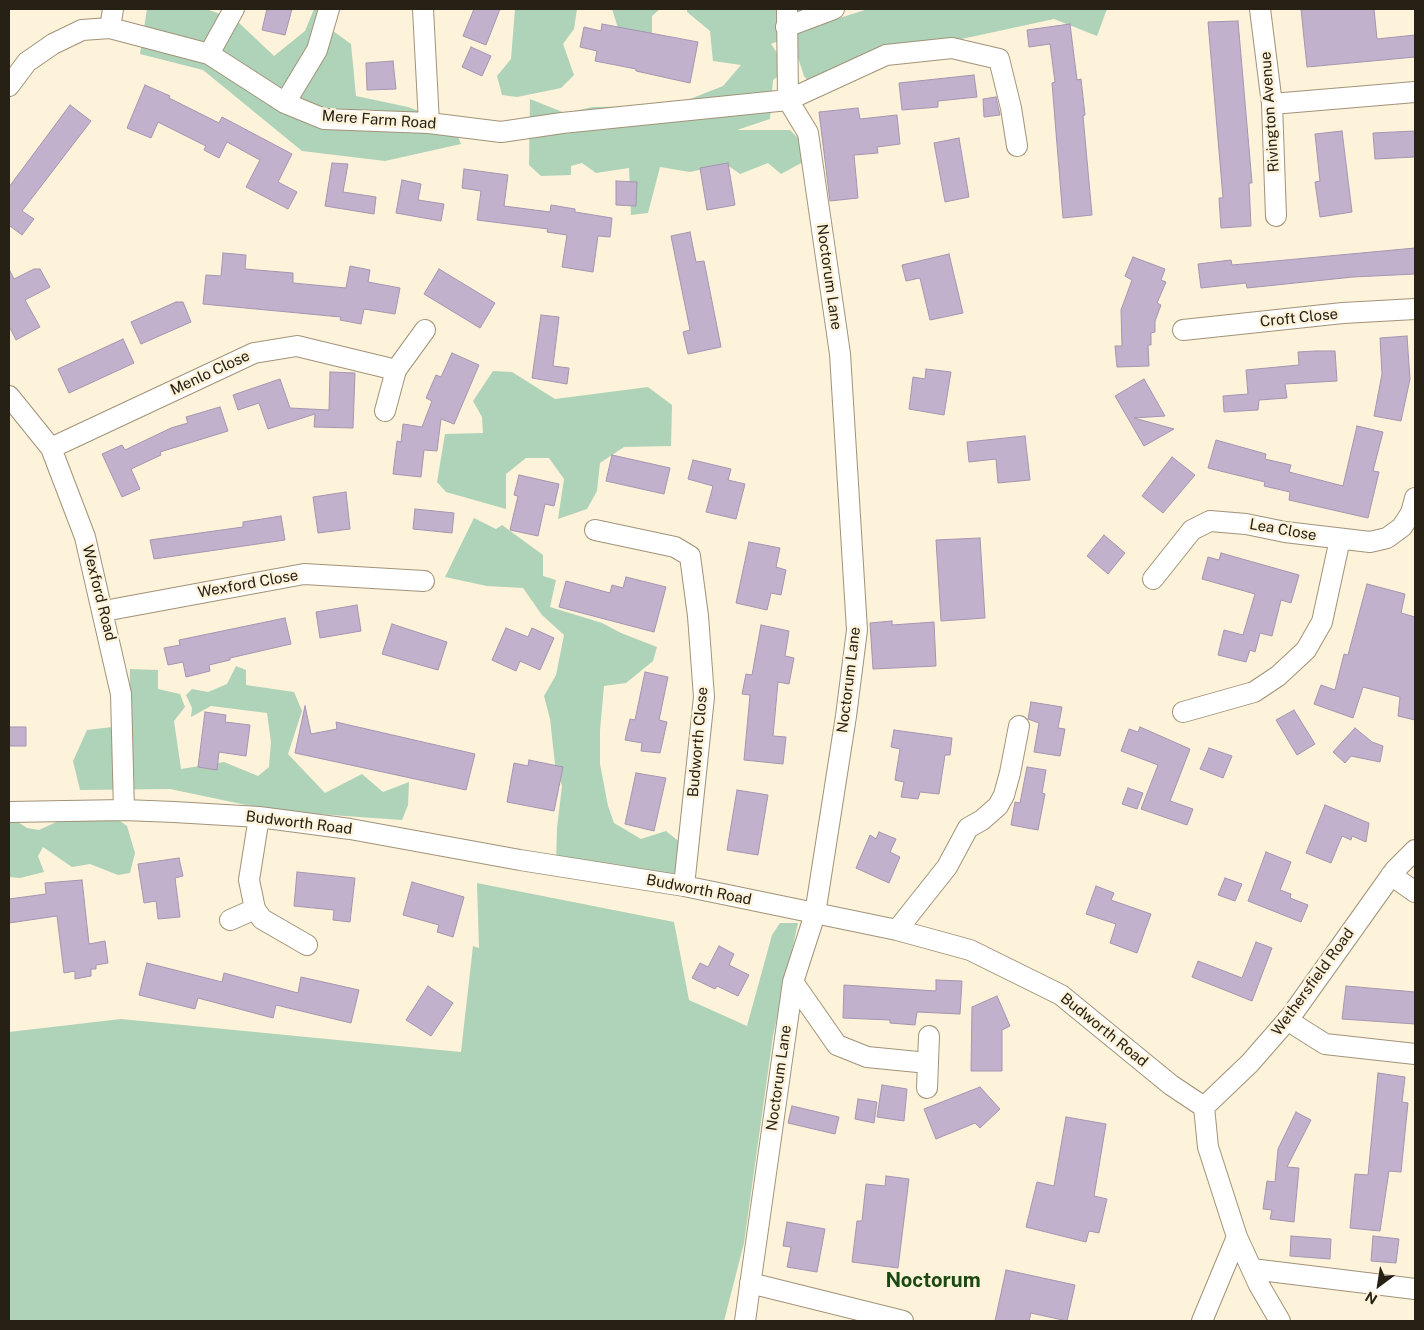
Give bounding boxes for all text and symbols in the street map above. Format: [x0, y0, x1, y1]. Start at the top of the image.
street label: Rivington Avenue [1257, 51, 1283, 173]
street label: Mere Farm Road [321, 107, 437, 133]
street label: Noctorum Lane [813, 223, 845, 331]
street label: Croft Close [1259, 305, 1339, 331]
street label: Menlo Close [167, 347, 253, 399]
street label: Lea Close [1248, 515, 1318, 545]
street label: Wexford Road [78, 543, 120, 643]
street label: Wexford Close [196, 566, 300, 602]
street label: Noctorum Lane [834, 626, 864, 734]
street label: Budworth Close [684, 686, 712, 798]
street label: Budworth Road [245, 808, 353, 838]
street label: Budworth Road [645, 871, 753, 909]
street label: Wethersfield Road [1268, 925, 1358, 1039]
street label: Budworth Road [1057, 989, 1151, 1071]
street label: Noctorum Lane [763, 1024, 795, 1132]
north arrow [1354, 1260, 1404, 1310]
district label: Noctorum [885, 1269, 981, 1293]
text: N [1362, 1288, 1380, 1308]

